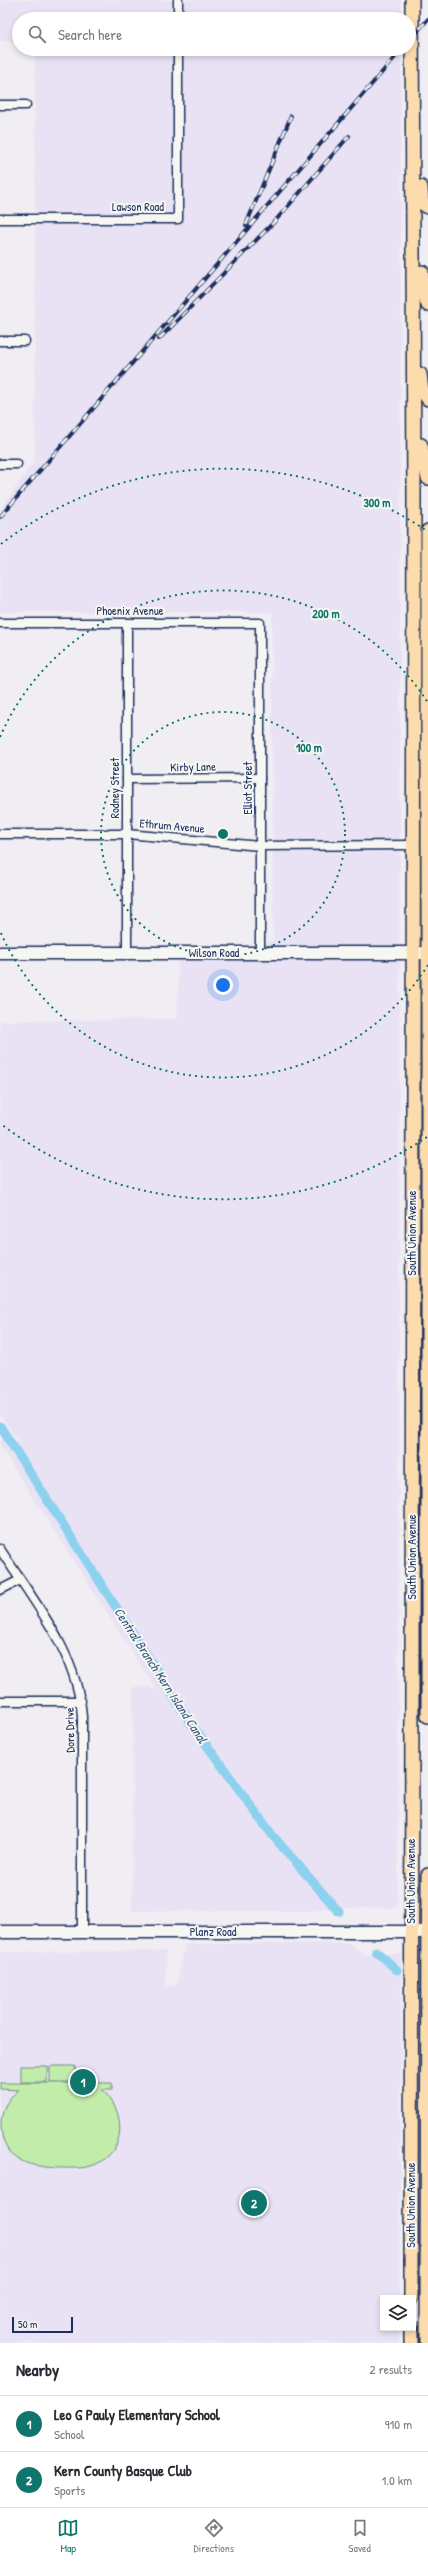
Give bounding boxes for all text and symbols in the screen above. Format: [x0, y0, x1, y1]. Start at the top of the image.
search box [12, 12, 416, 56]
icon: search [26, 23, 48, 45]
text: Search here [58, 24, 122, 45]
street label: Lawson Road [112, 198, 164, 215]
text: 300 m [363, 494, 391, 511]
street label: Phoenix Avenue [96, 602, 164, 619]
text: 200 m [312, 605, 340, 622]
text: 100 m [296, 739, 322, 756]
street label: Rodney Street [106, 757, 123, 818]
street label: Kirby Lane [170, 758, 216, 775]
street label: Elliot Street [239, 761, 256, 814]
street label: Ethrum Avenue [139, 814, 206, 837]
centre of rings [216, 827, 230, 841]
street label: Wilson Road [189, 944, 240, 961]
your location [213, 975, 233, 995]
street label: South Union Avenue [403, 1190, 420, 1276]
street label: South Union Avenue [403, 1514, 420, 1600]
water label: Central Branch Kern Island Canal [110, 1604, 212, 1747]
street label: Dore Drive [61, 1707, 78, 1753]
street label: South Union Avenue [402, 1838, 419, 1924]
street label: Planz Road [190, 1923, 237, 1940]
pin: 1 [70, 2067, 96, 2097]
street label: South Union Avenue [402, 2162, 419, 2248]
pin: 2 [241, 2188, 267, 2218]
map controls [380, 2295, 416, 2331]
button: layers [380, 2295, 416, 2331]
scale bar [12, 2315, 73, 2334]
text: 50 m [18, 2317, 38, 2331]
text: Nearby [16, 2358, 59, 2381]
text: 2 results [370, 2360, 412, 2378]
text: Leo G Pauly Elementary School [54, 2404, 220, 2425]
text: 1 [27, 2415, 31, 2433]
text: 910 m [385, 2415, 412, 2433]
text: School [54, 2425, 84, 2443]
text: Kern County Basque Club [54, 2460, 192, 2481]
text: 2 [26, 2471, 32, 2489]
text: 1.0 km [381, 2471, 412, 2489]
text: Sports [54, 2481, 85, 2499]
tab: Map [57, 2517, 79, 2555]
tab: Directions [194, 2517, 234, 2555]
tab: Saved [348, 2517, 371, 2555]

